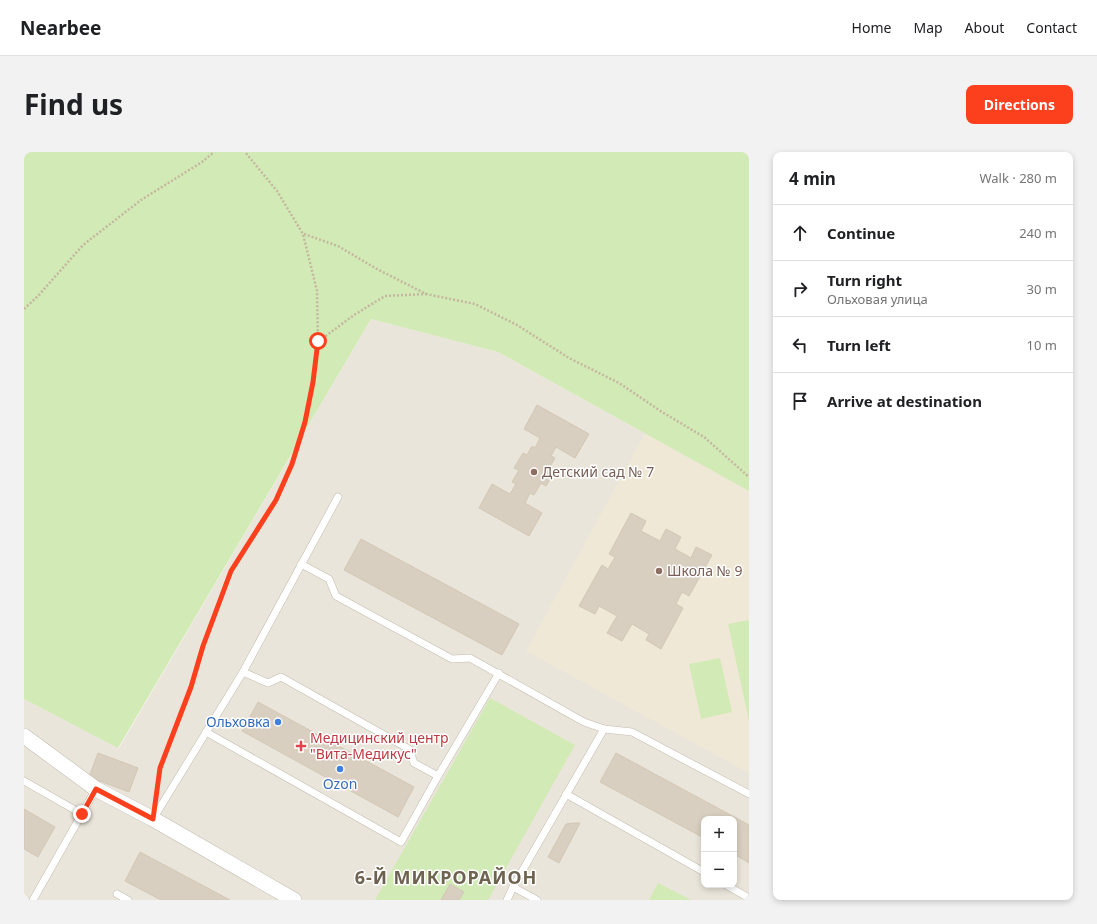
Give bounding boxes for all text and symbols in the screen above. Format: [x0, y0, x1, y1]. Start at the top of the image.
text: Nearbee [20, 15, 101, 41]
text: Home [852, 18, 891, 37]
text: Map [913, 18, 943, 37]
text: About [965, 18, 1004, 37]
text: Contact [1026, 18, 1077, 37]
text: Find us [24, 85, 123, 123]
button: Directions [966, 85, 1073, 124]
text: 4 min [789, 167, 836, 190]
text: Walk · 280 m [979, 169, 1057, 187]
icon: ahead [789, 222, 811, 244]
text: Continue [827, 223, 895, 243]
text: 240 m [1019, 224, 1057, 242]
text: Turn right [827, 270, 902, 290]
icon: right [789, 278, 811, 300]
text: 30 m [1027, 280, 1057, 298]
text: Ольховая улица [827, 290, 928, 308]
route start [309, 332, 327, 350]
icon: left [789, 334, 811, 356]
text: Turn left [827, 335, 891, 355]
text: 10 m [1027, 336, 1057, 354]
icon: arrive [789, 390, 811, 412]
text: Arrive at destination [827, 391, 982, 411]
place label: Детский сад № 7 [542, 462, 654, 481]
marker: Детский сад № 7 [529, 467, 539, 477]
place label: Школа № 9 [667, 561, 743, 580]
marker: Школа № 9 [654, 566, 664, 576]
place label: Ольховка [206, 712, 270, 731]
marker: Ольховка [273, 717, 283, 727]
place label: Медицинский центр "Вита-Медикус" [310, 728, 449, 763]
marker: Медицинский центр "Вита-Медикус" [295, 740, 307, 752]
marker: Ozon [335, 764, 345, 774]
place label: Ozon [323, 774, 357, 793]
route end [73, 805, 91, 823]
map controls [701, 816, 737, 888]
button: + [701, 816, 737, 852]
button: − [701, 852, 737, 888]
district label: 6-Й МИКРОРАЙОН [355, 865, 537, 889]

